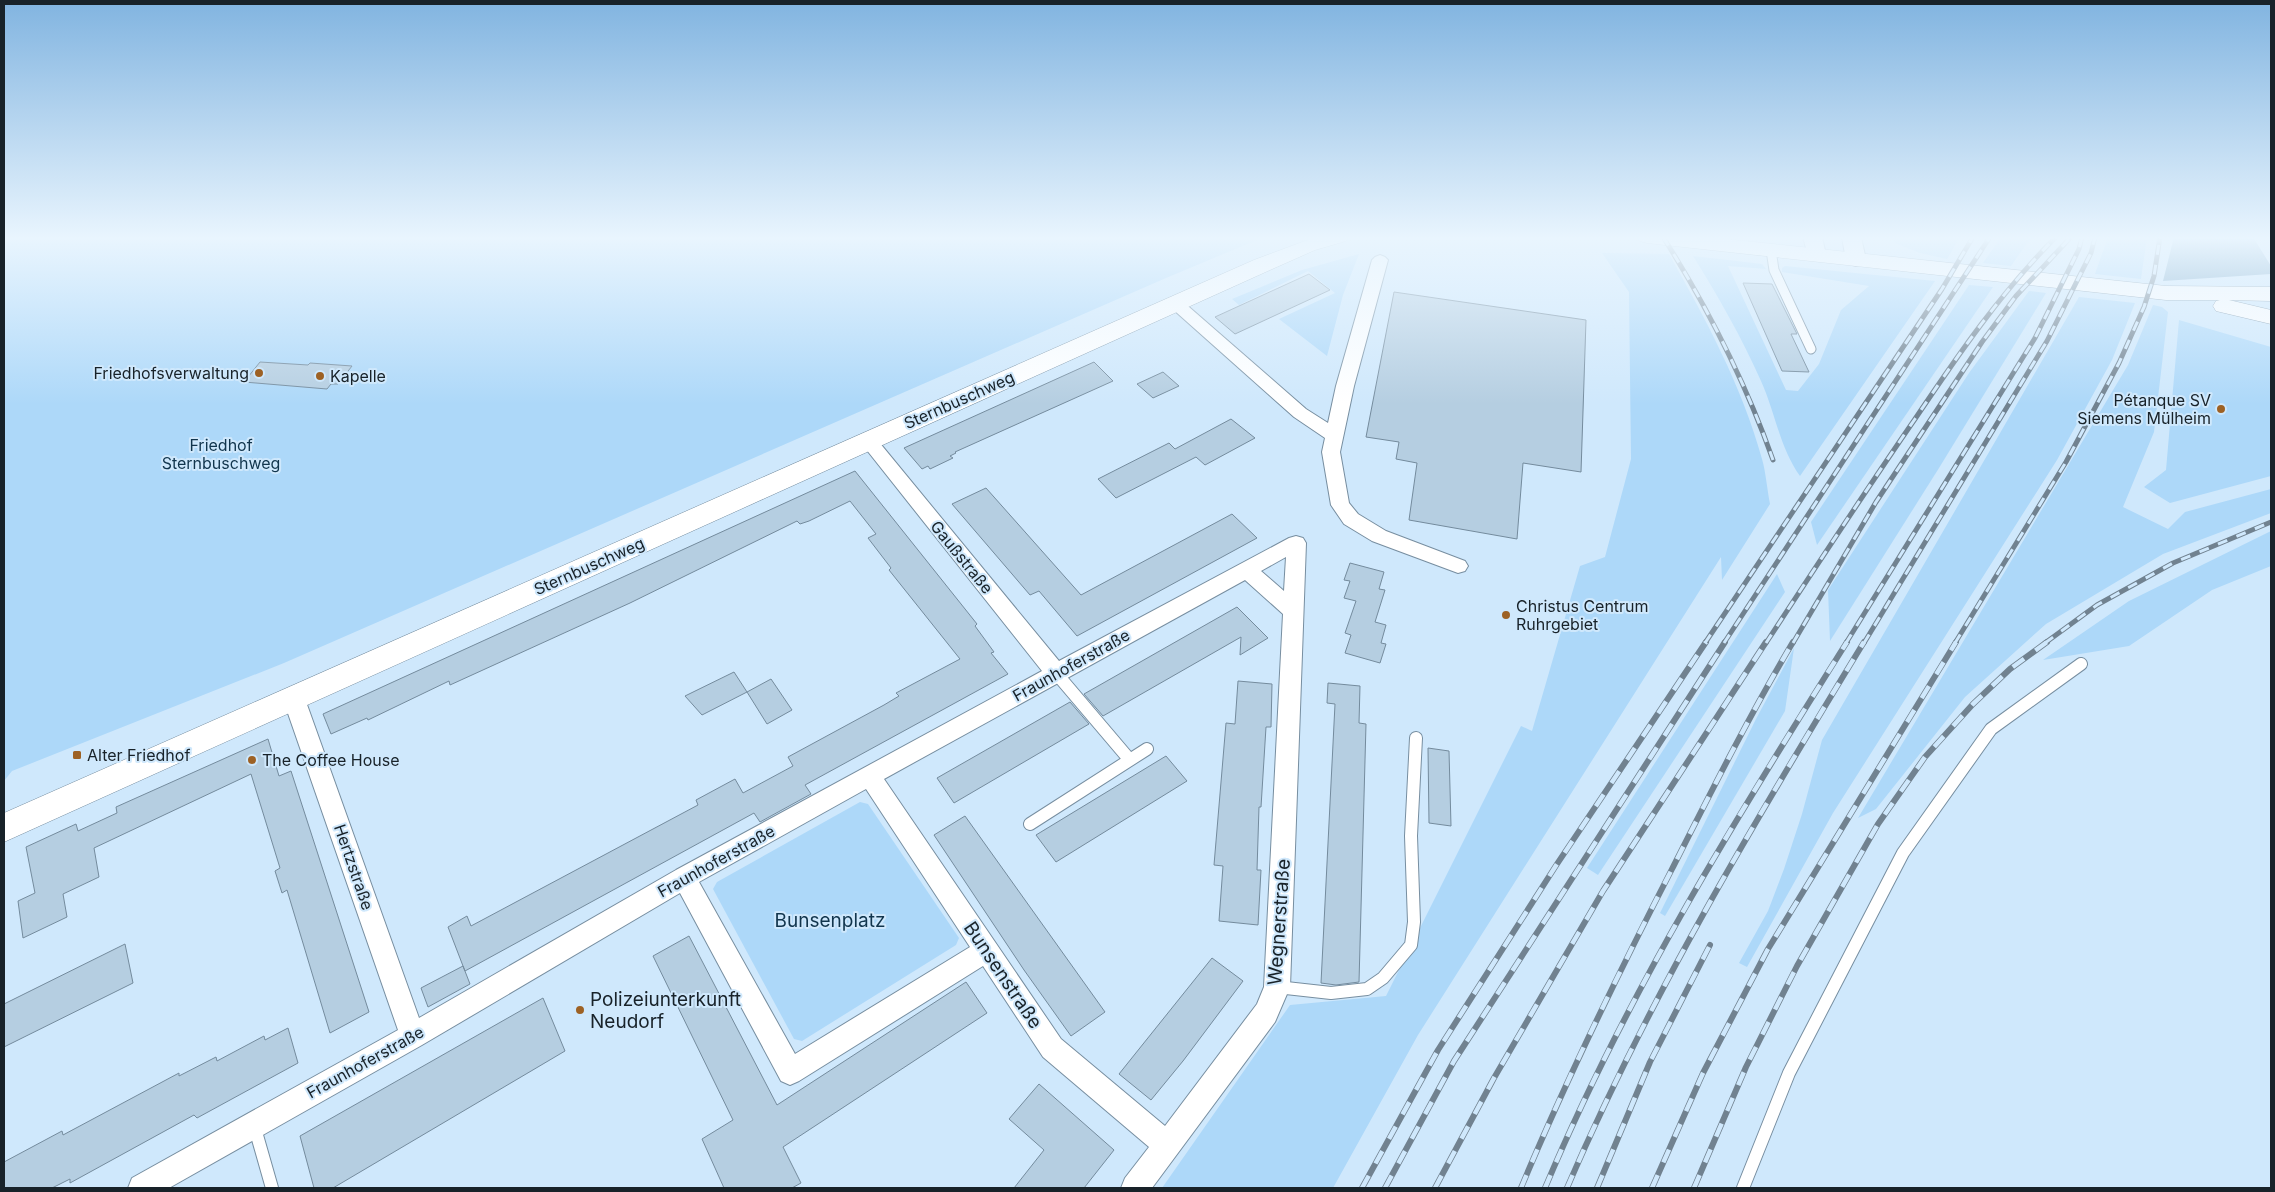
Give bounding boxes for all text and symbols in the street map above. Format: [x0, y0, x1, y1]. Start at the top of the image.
place label: Friedhofsverwaltung [93, 363, 249, 383]
place label: Kapelle [330, 366, 386, 386]
marker: Friedhofsverwaltung [253, 367, 265, 379]
street label: Sternbuschweg [901, 367, 1017, 433]
marker: Kapelle [314, 370, 326, 382]
place label: Pétanque SV Siemens Mülheim [2077, 390, 2211, 428]
marker: Pétanque SV Siemens Mülheim [2215, 403, 2227, 415]
park label: Friedhof Sternbuschweg [162, 435, 280, 473]
street label: Gaußstraße [926, 516, 998, 598]
street label: Sternbuschweg [531, 533, 647, 599]
place label: Christus Centrum Ruhrgebiet [1516, 596, 1649, 634]
marker: Christus Centrum Ruhrgebiet [1500, 609, 1512, 621]
street label: Fraunhoferstraße [1009, 625, 1133, 705]
place label: Alter Friedhof [87, 745, 190, 765]
marker: Alter Friedhof [71, 749, 83, 761]
place label: The Coffee House [262, 750, 400, 770]
marker: The Coffee House [246, 754, 258, 766]
street label: Hertzstraße [330, 821, 378, 913]
street label: Fraunhoferstraße [654, 821, 778, 901]
street label: Wegnerstraße [1263, 858, 1295, 986]
park label: Bunsenplatz [775, 909, 885, 932]
street label: Bunsenstraße [959, 917, 1047, 1033]
place label: Polizeiunterkunft Neudorf [590, 988, 741, 1033]
marker: Polizeiunterkunft Neudorf [574, 1004, 586, 1016]
street label: Fraunhoferstraße [303, 1022, 427, 1102]

